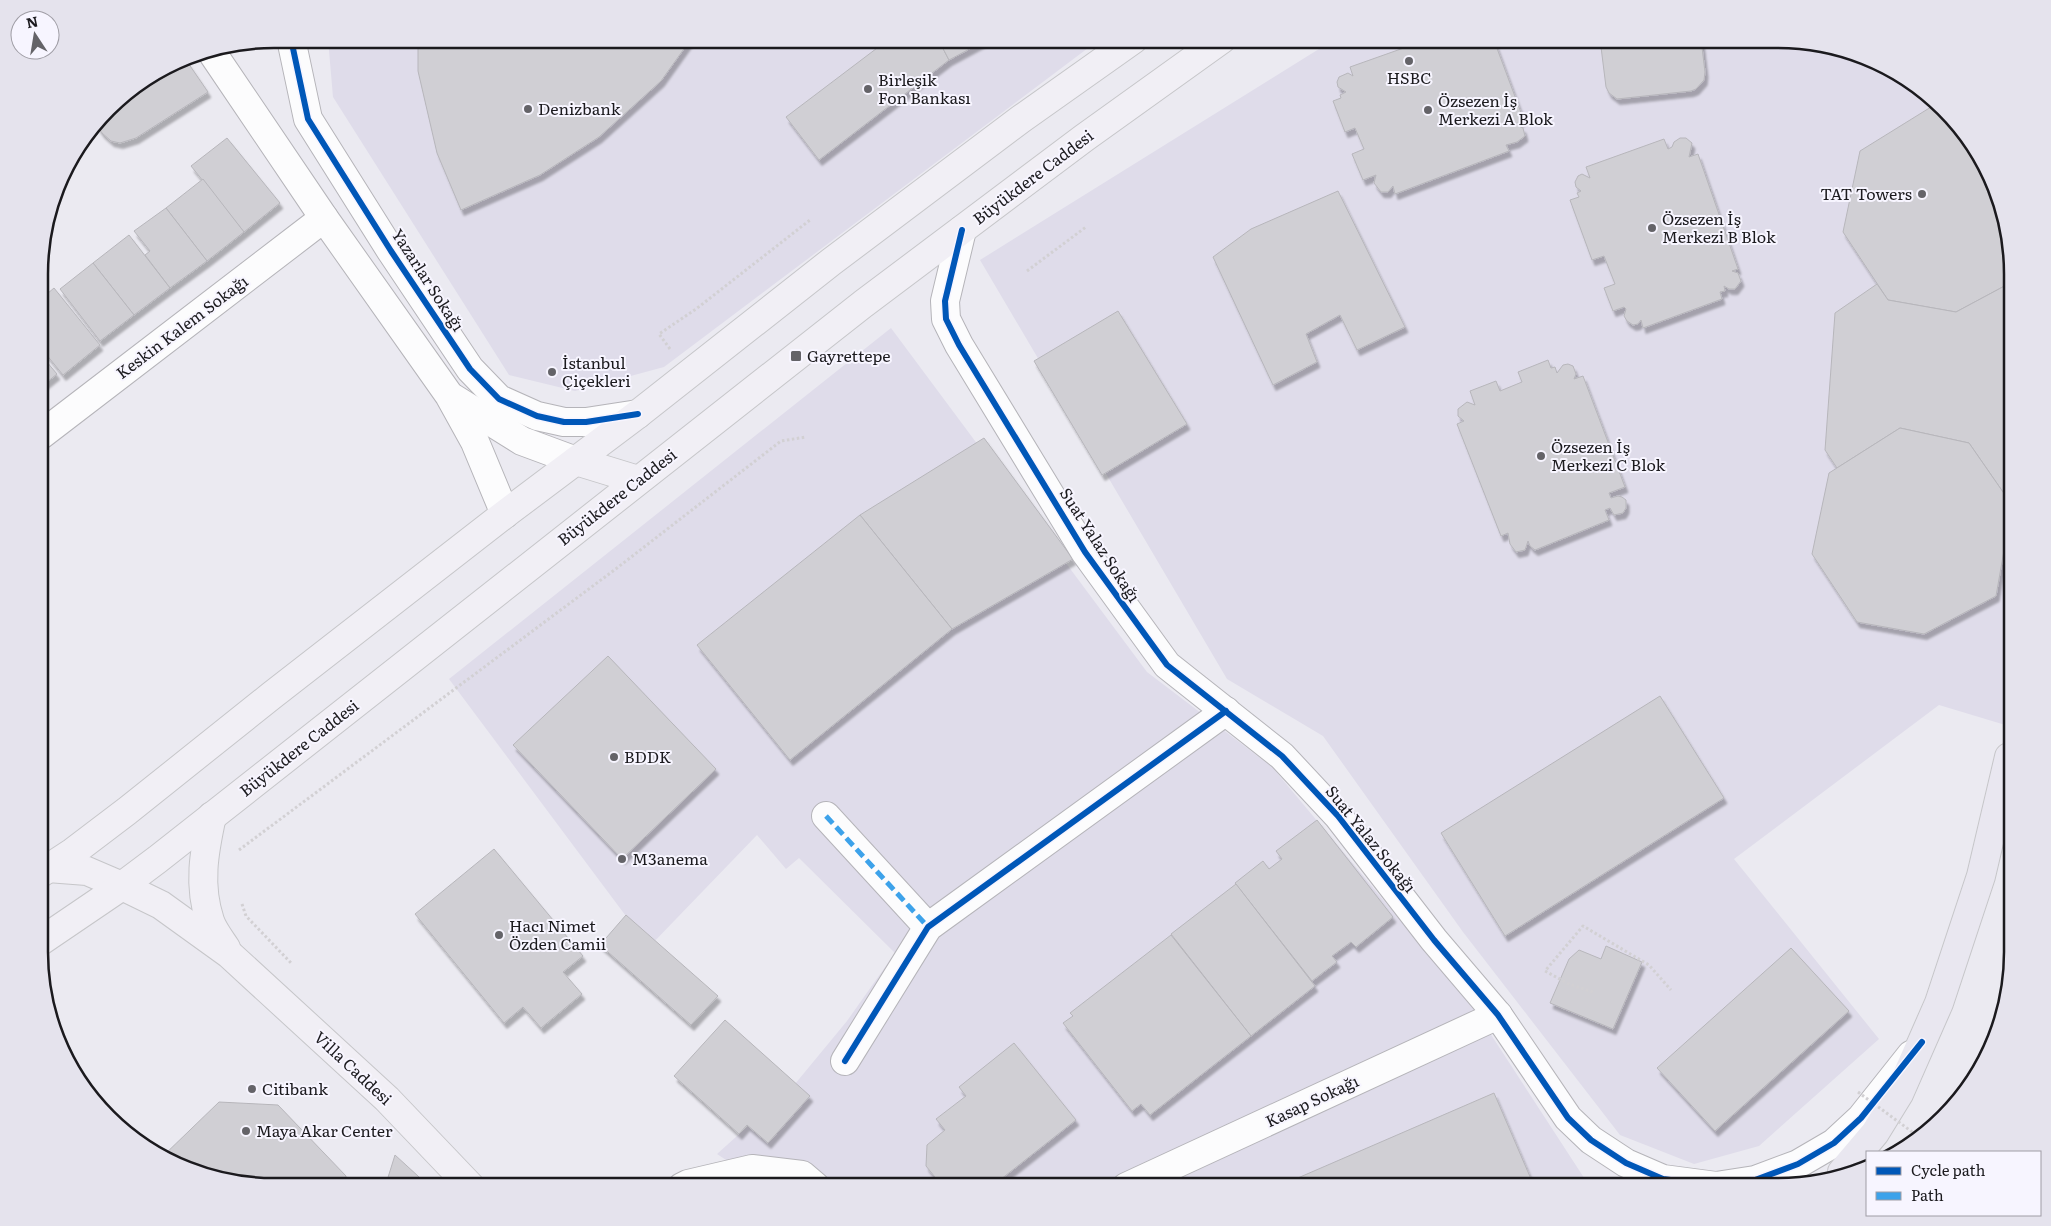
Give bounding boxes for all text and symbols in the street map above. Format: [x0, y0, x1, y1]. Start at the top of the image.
north arrow [10, 10, 60, 60]
text: N [24, 10, 40, 32]
marker: HSBC [1403, 55, 1415, 67]
place label: HSBC [1387, 65, 1431, 89]
place label: Birleşik Fon Bankası [878, 67, 971, 109]
marker: Birleşik Fon Bankası [862, 83, 874, 95]
place label: Özsezen İş Merkezi A Blok [1438, 88, 1553, 130]
place label: Denizbank [538, 96, 621, 120]
marker: Denizbank [522, 103, 534, 115]
marker: Özsezen İş Merkezi A Blok [1422, 104, 1434, 116]
street label: Büyükdere Caddesi [967, 123, 1098, 230]
place label: TAT Towers [1820, 181, 1912, 205]
marker: TAT Towers [1916, 188, 1928, 200]
place label: Özsezen İş Merkezi B Blok [1662, 206, 1776, 248]
marker: Özsezen İş Merkezi B Blok [1646, 222, 1658, 234]
street label: Yazarlar Sokağı [387, 223, 471, 335]
street label: Keskin Kalem Sokağı [110, 269, 252, 384]
place label: Gayrettepe [807, 343, 891, 367]
marker: Gayrettepe [789, 349, 803, 363]
place label: İstanbul Çiçekleri [562, 350, 630, 392]
marker: İstanbul Çiçekleri [546, 366, 558, 378]
place label: Özsezen İş Merkezi C Blok [1551, 434, 1666, 476]
street label: Büyükdere Caddesi [552, 442, 681, 550]
marker: Özsezen İş Merkezi C Blok [1535, 450, 1547, 462]
street label: Suat Yalaz Sokağı [1055, 483, 1147, 606]
street label: Büyükdere Caddesi [234, 693, 363, 801]
place label: BDDK [624, 744, 671, 768]
marker: BDDK [608, 751, 620, 763]
street label: Suat Yalaz Sokağı [1321, 779, 1423, 897]
place label: M3anema [632, 846, 708, 870]
marker: M3anema [616, 853, 628, 865]
place label: Hacı Nimet Özden Camii [509, 913, 606, 955]
marker: Hacı Nimet Özden Camii [493, 929, 505, 941]
street label: Villa Caddesi [309, 1025, 398, 1110]
street label: Kasap Sokağı [1261, 1068, 1362, 1132]
place label: Citibank [262, 1076, 328, 1100]
marker: Citibank [246, 1083, 258, 1095]
place label: Maya Akar Center [256, 1118, 393, 1142]
marker: Maya Akar Center [240, 1125, 252, 1137]
legend [1866, 1151, 2041, 1216]
text: Cycle path [1911, 1158, 1986, 1181]
text: Path [1911, 1183, 1944, 1206]

